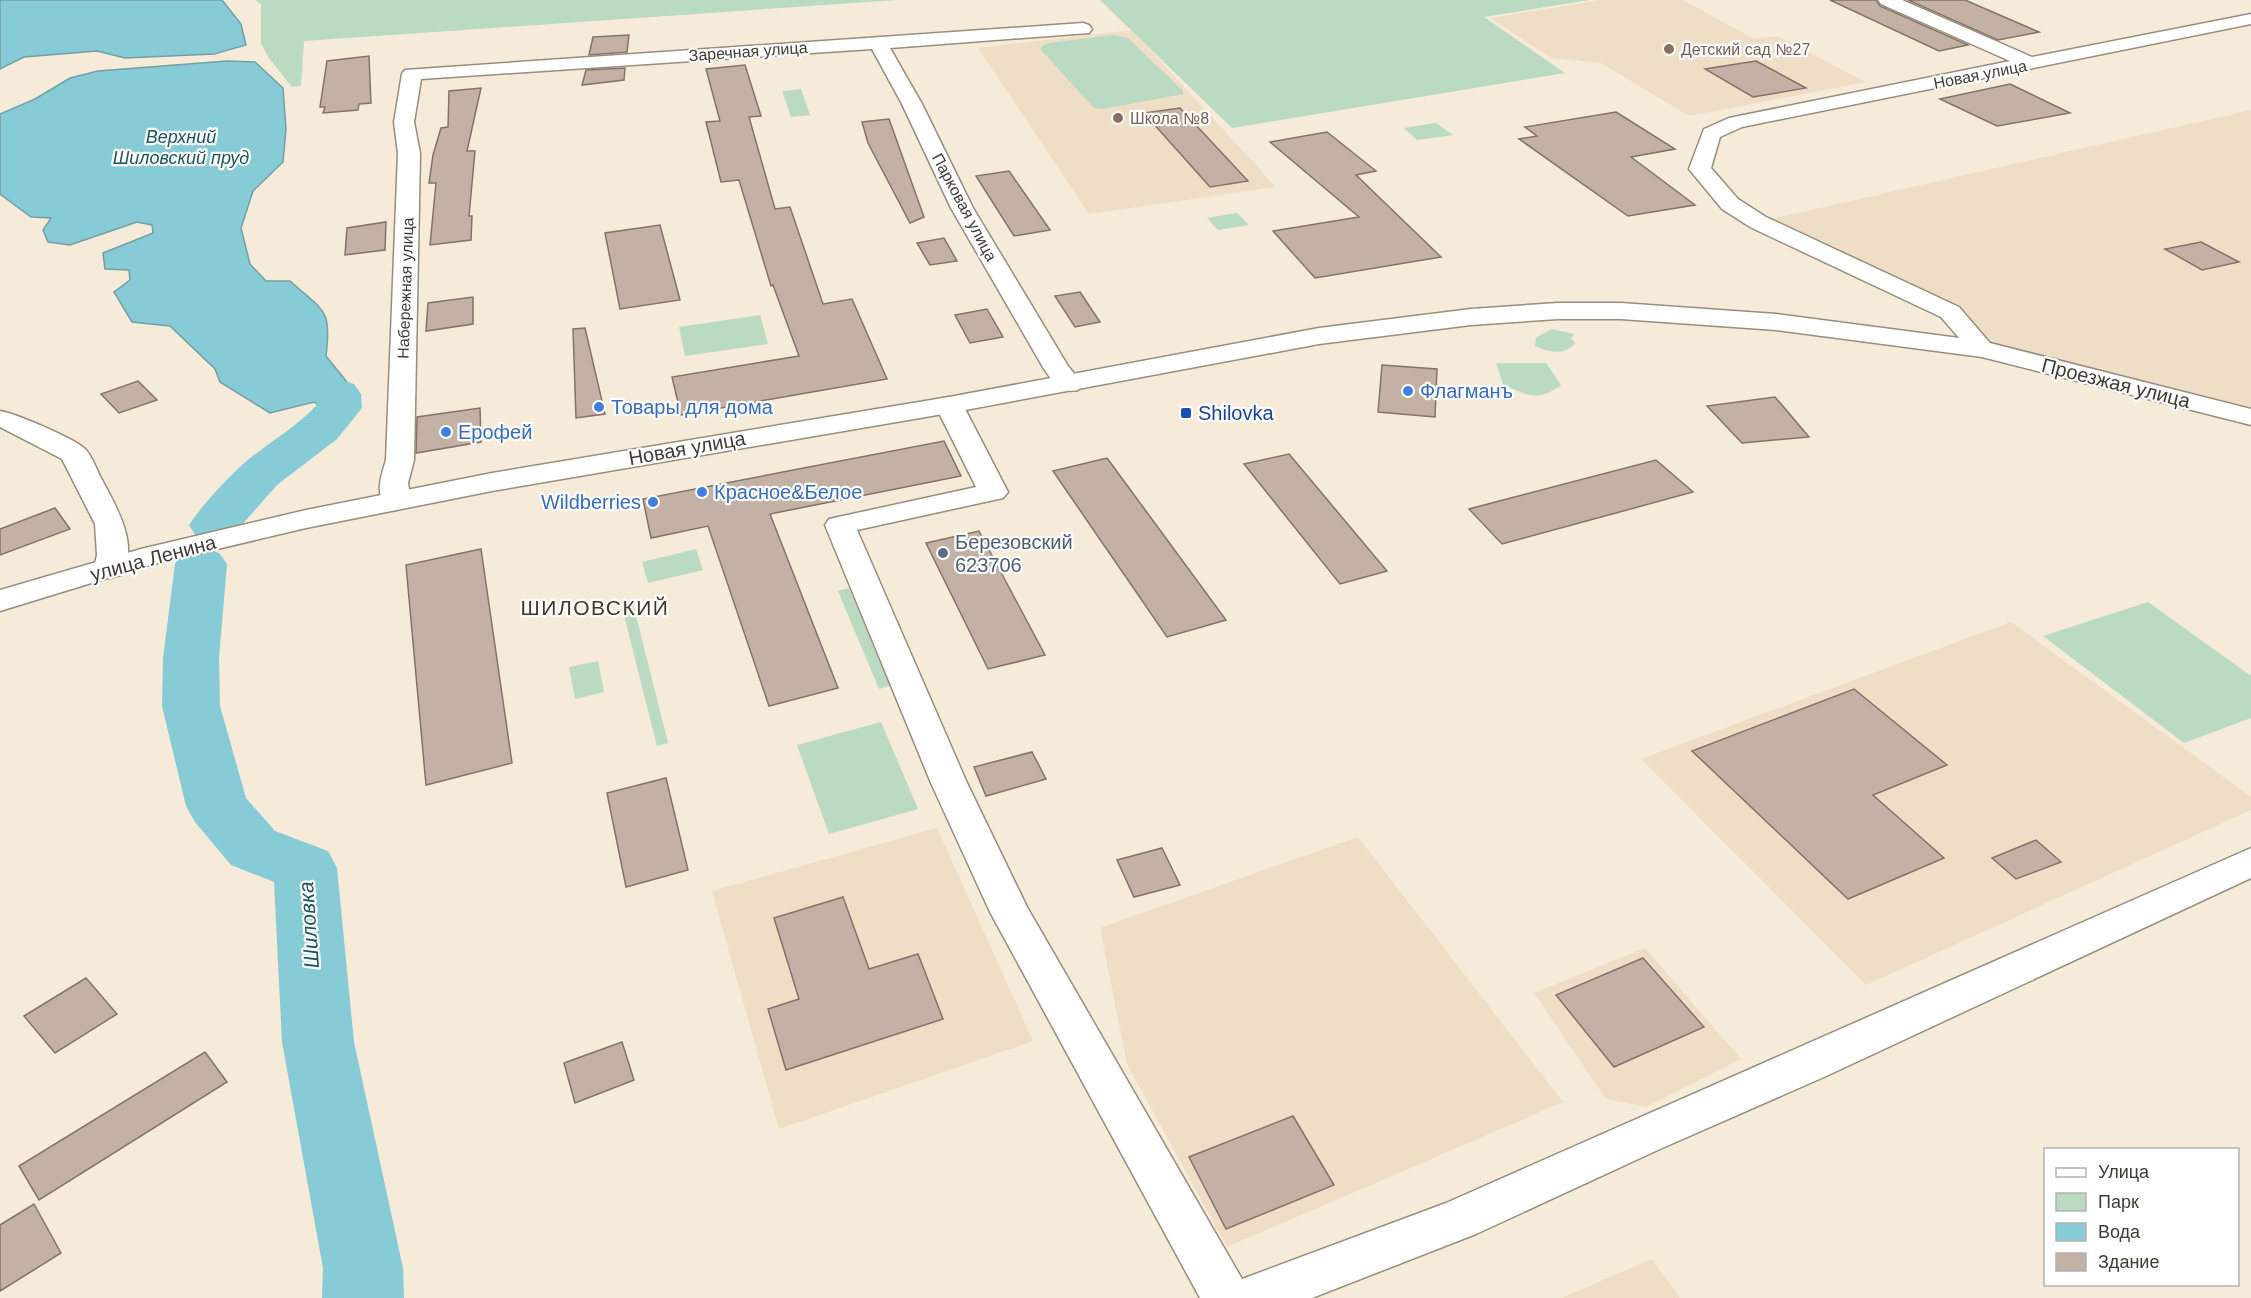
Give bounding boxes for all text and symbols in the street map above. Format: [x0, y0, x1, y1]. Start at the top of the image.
street label: Заречная улица [688, 39, 808, 64]
place label: Детский сад №27 [1681, 41, 1810, 58]
marker: Детский сад №27 [1662, 42, 1676, 56]
street label: Новая улица [1932, 57, 2028, 92]
place label: Школа №8 [1130, 110, 1209, 127]
marker: Школа №8 [1111, 111, 1125, 125]
water label: Верхний Шиловский пруд [113, 127, 249, 168]
street label: Парковая улица [929, 150, 1000, 264]
street label: Набережная улица [395, 217, 416, 359]
street label: Проезжая улица [2039, 354, 2193, 412]
place label: Флагманъ [1420, 380, 1513, 402]
marker: Флагманъ [1401, 384, 1415, 398]
place label: Товары для дома [611, 396, 774, 418]
marker: Товары для дома [592, 400, 606, 414]
place label: Shilovka [1198, 402, 1274, 424]
marker: Shilovka [1179, 406, 1193, 420]
place label: Ерофей [458, 421, 532, 443]
marker: Ерофей [439, 425, 453, 439]
street label: Новая улица [627, 427, 748, 469]
place label: Красное&Белое [714, 481, 862, 503]
marker: Красное&Белое [695, 485, 709, 499]
place label: Wildberries [541, 491, 641, 513]
marker: Wildberries [646, 495, 660, 509]
street label: улица Ленина [88, 530, 219, 585]
place label: Березовский 623706 [955, 531, 1073, 576]
marker: Березовский 623706 [936, 546, 950, 560]
district label: ШИЛОВСКИЙ [521, 596, 669, 619]
water label: Шиловка [294, 881, 323, 969]
legend [2044, 1148, 2239, 1286]
text: Улица [2098, 1162, 2150, 1182]
text: Парк [2098, 1192, 2139, 1212]
text: Вода [2098, 1222, 2141, 1242]
text: Здание [2098, 1252, 2159, 1272]

